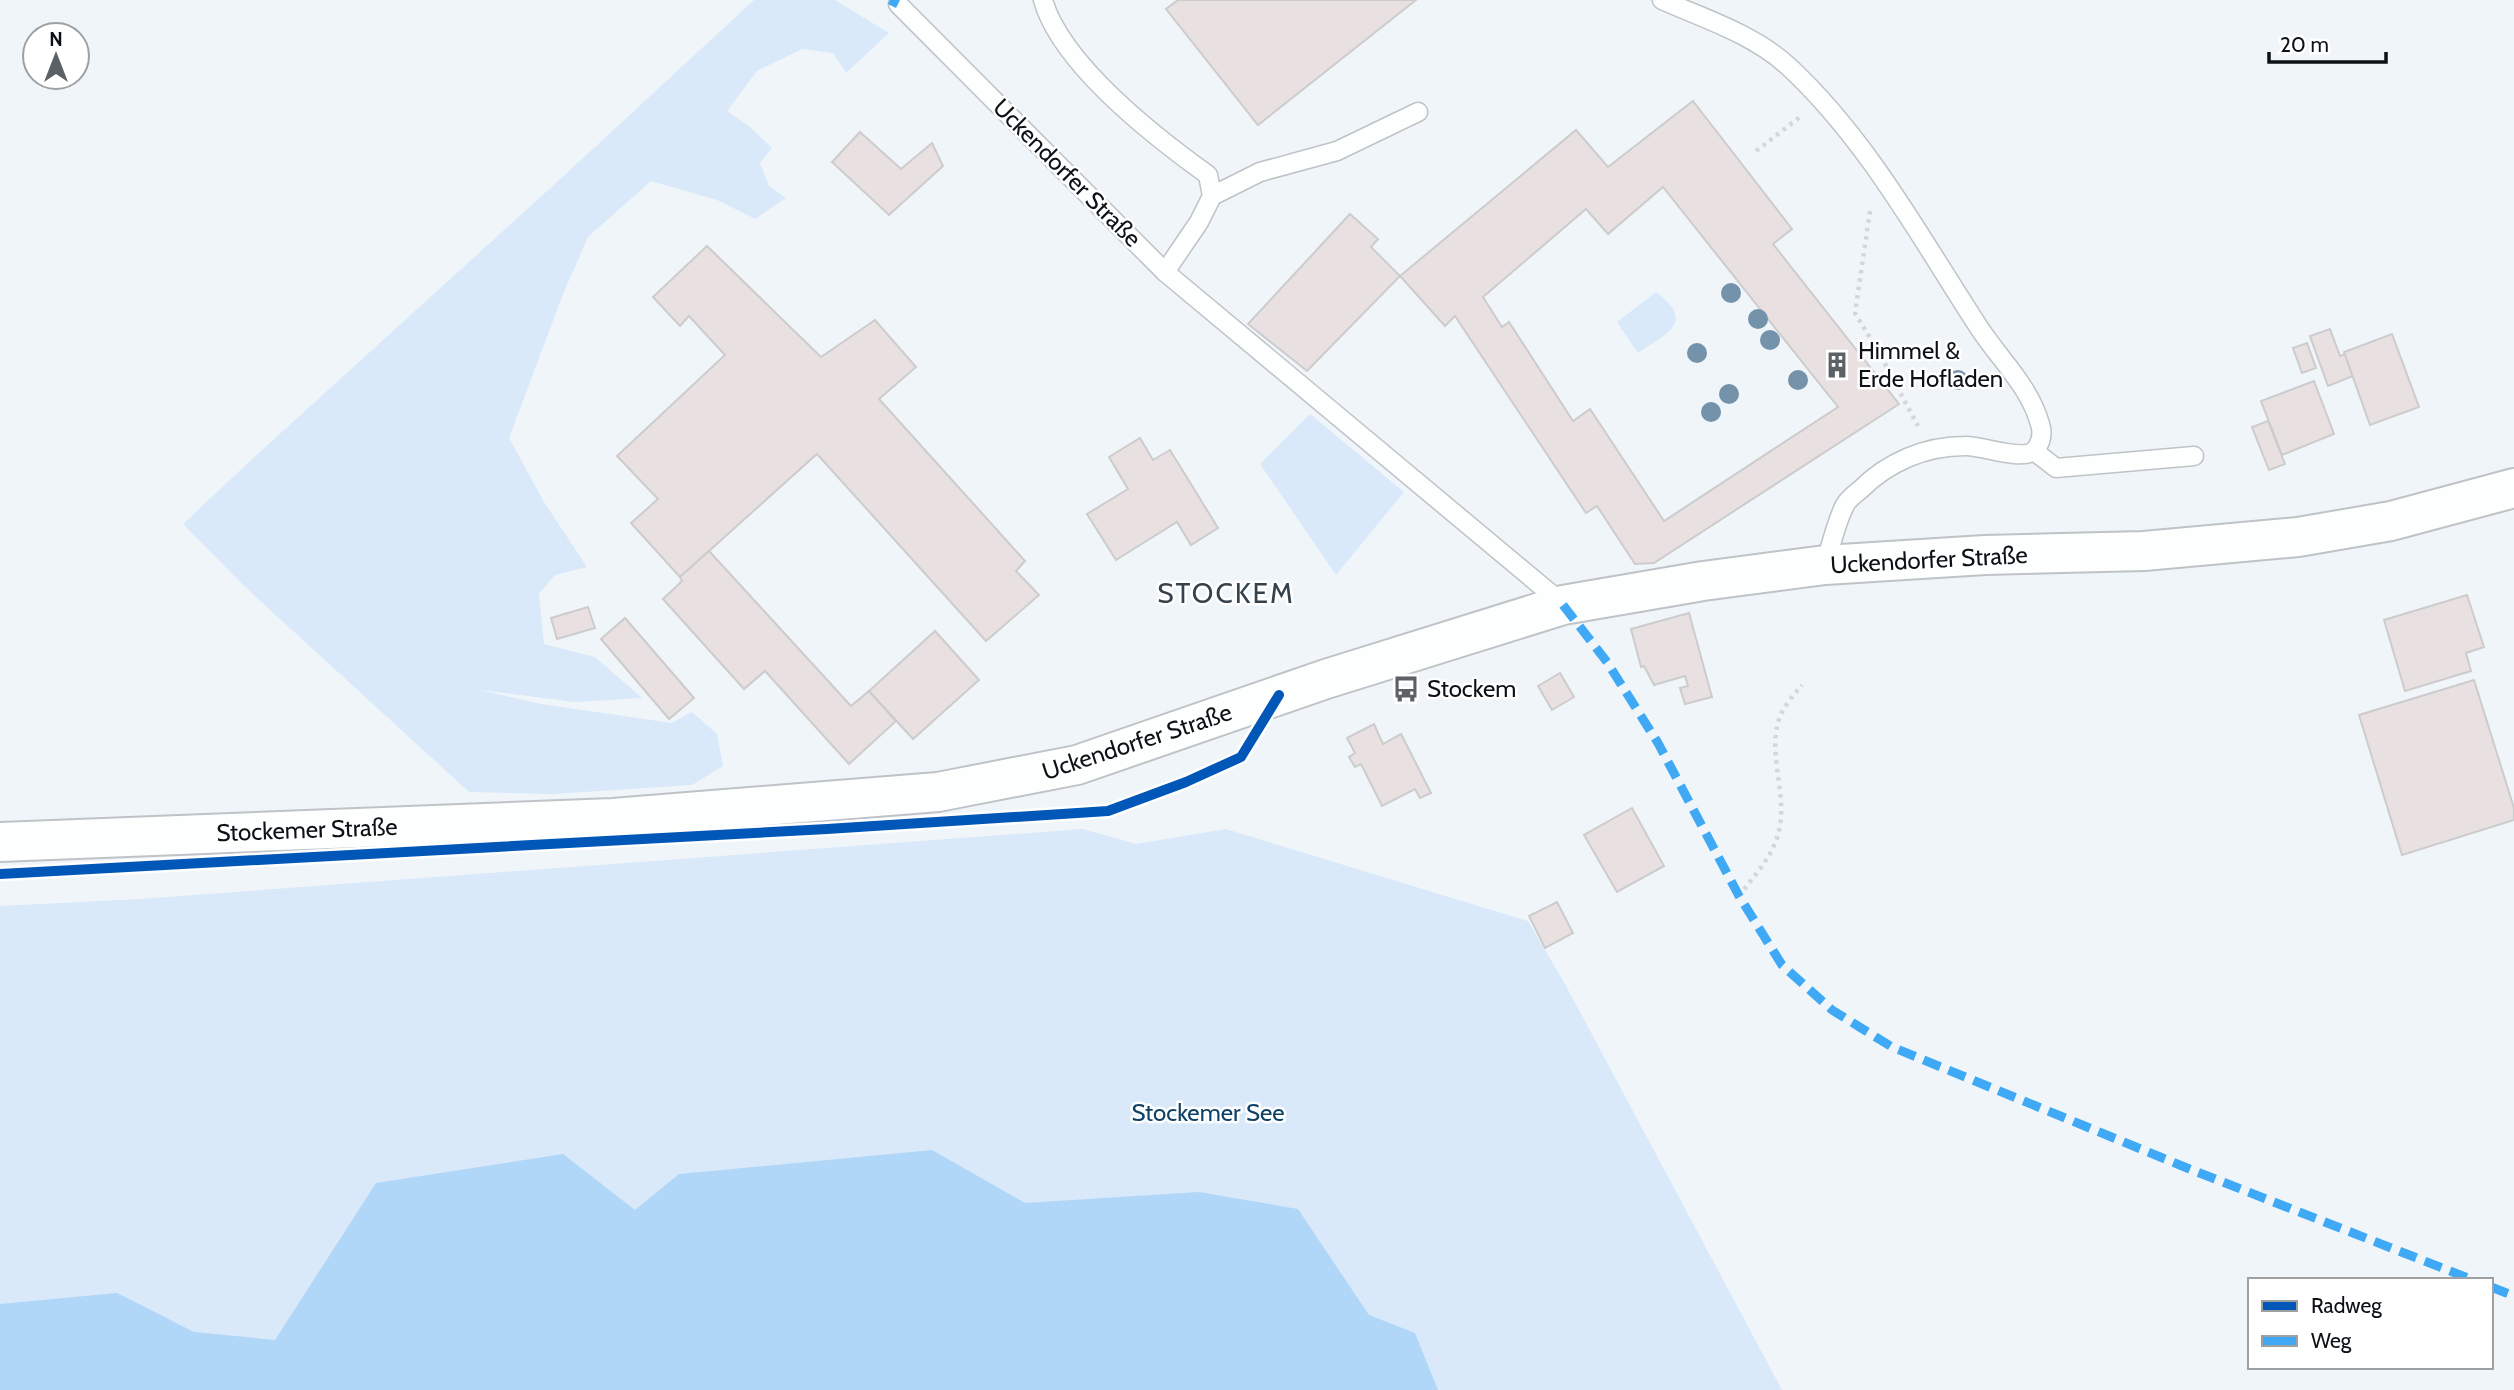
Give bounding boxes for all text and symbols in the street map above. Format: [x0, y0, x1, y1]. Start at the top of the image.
north arrow [21, 21, 91, 91]
scale bar [2269, 21, 2386, 65]
text: N [49, 28, 63, 51]
text: 20 m [2280, 32, 2329, 57]
street label: Uckendorfer Straße [987, 93, 1147, 253]
place label: Himmel & Erde Hofladen [1858, 336, 2003, 393]
building icon: Himmel & Erde Hofladen [1822, 350, 1852, 380]
street label: Uckendorfer Straße [1830, 540, 2028, 579]
district label: STOCKEM [1157, 576, 1295, 610]
bus stop icon: Stockem [1391, 674, 1421, 704]
place label: Stockem [1427, 674, 1516, 703]
street label: Uckendorfer Straße [1038, 697, 1235, 786]
street label: Stockemer Straße [216, 812, 398, 847]
park label: Stockemer See [1131, 1098, 1285, 1127]
legend [2248, 1278, 2493, 1369]
text: Radweg [2311, 1293, 2382, 1318]
text: Weg [2311, 1328, 2352, 1353]

